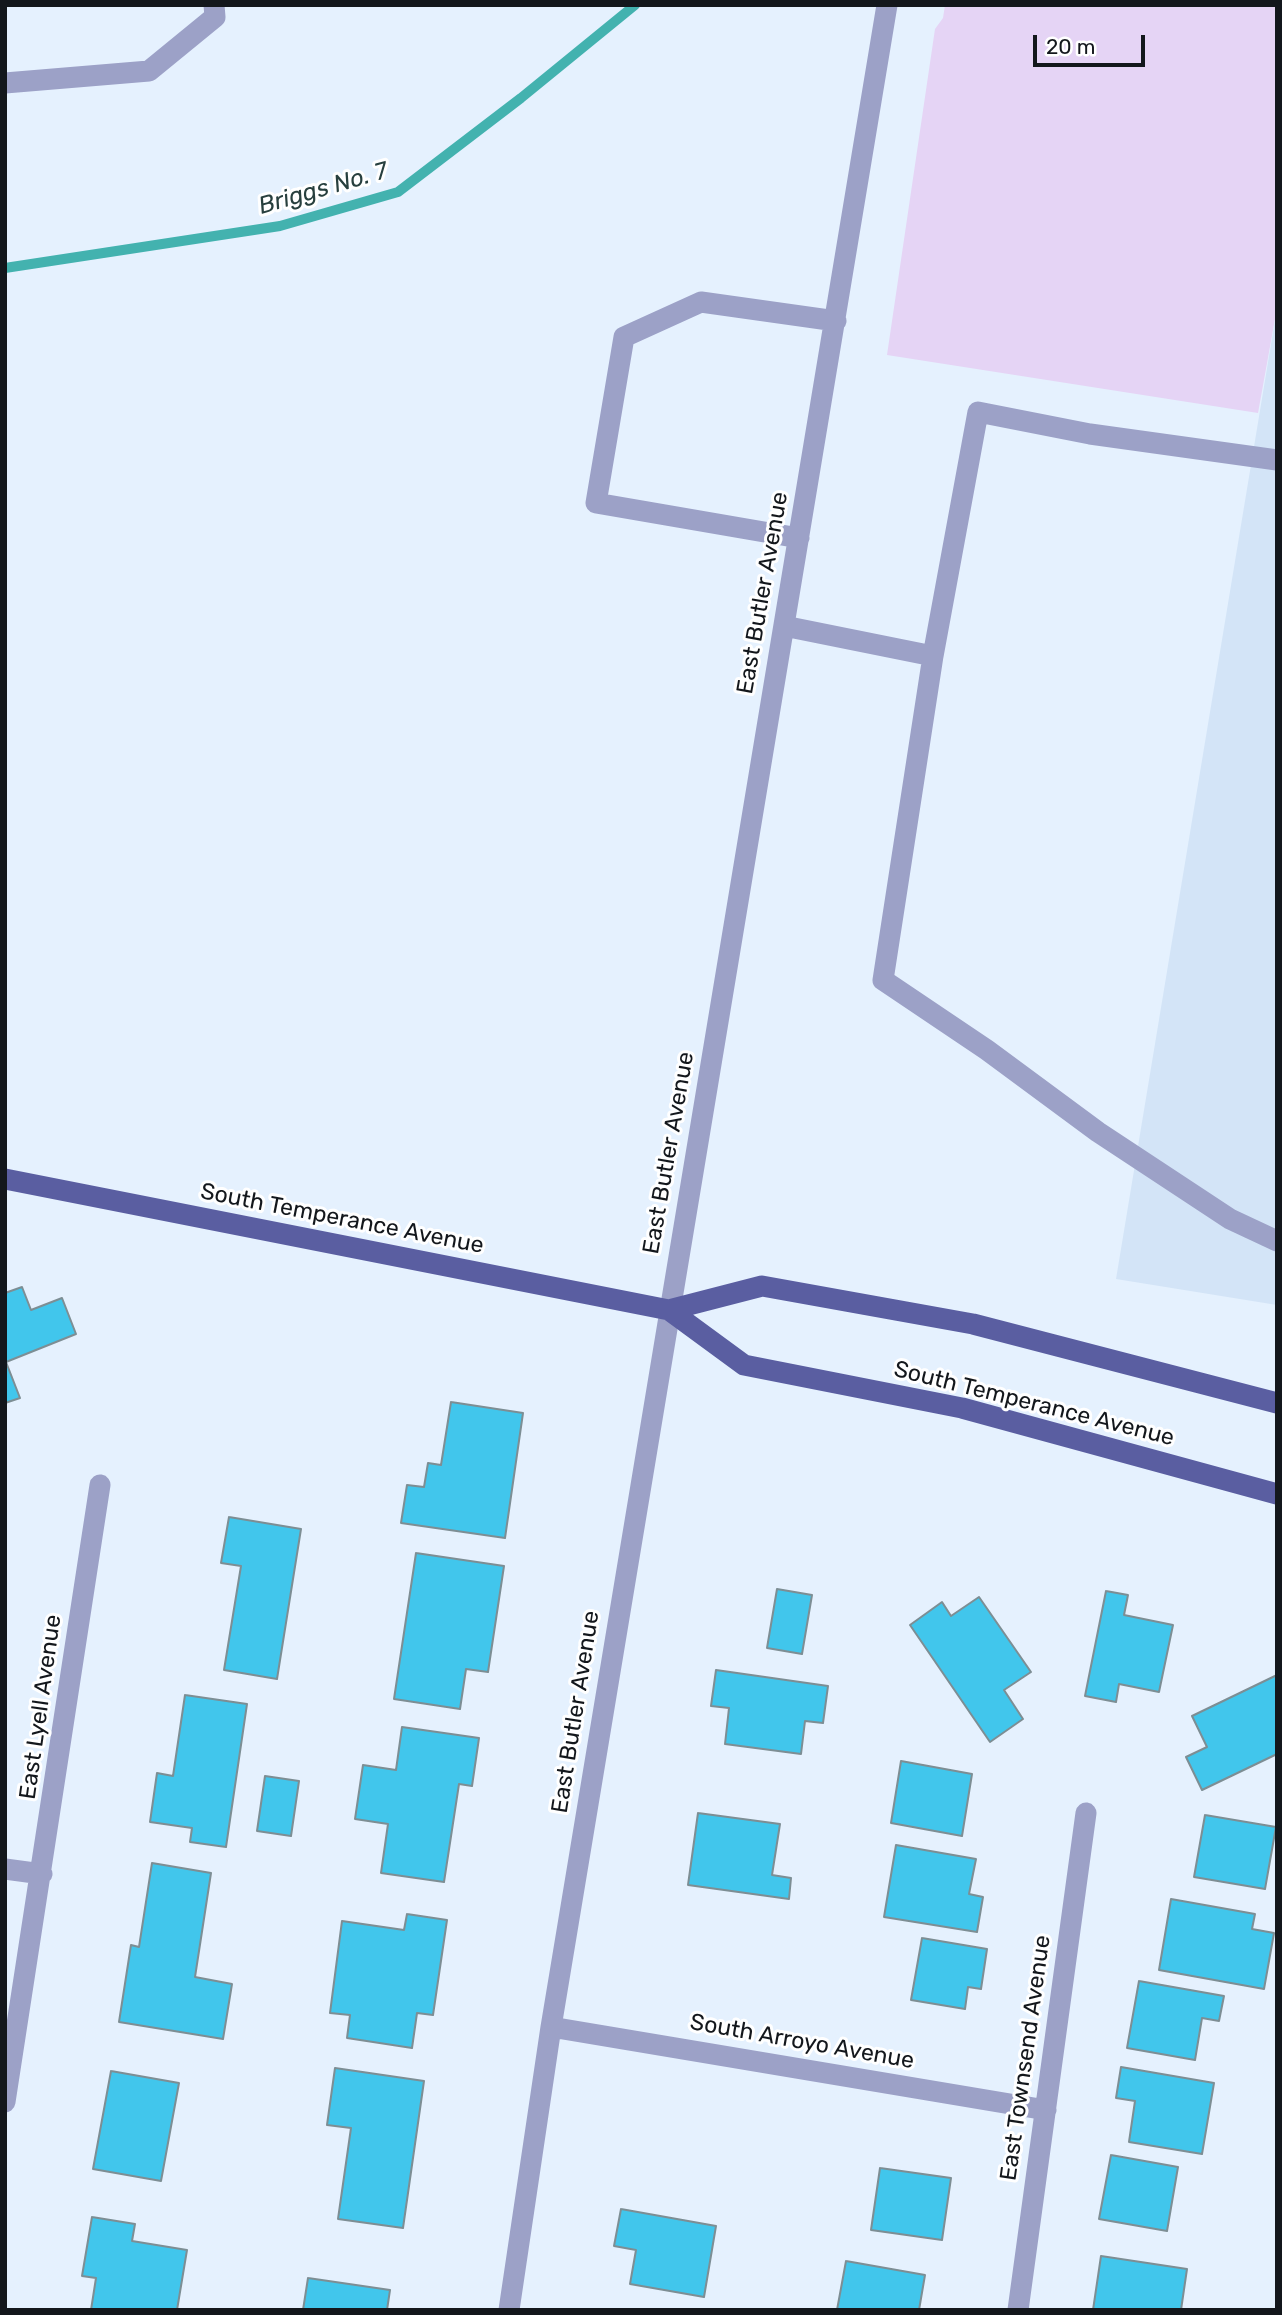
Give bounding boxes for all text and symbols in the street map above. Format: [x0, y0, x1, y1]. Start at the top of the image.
scale bar [1037, 21, 1149, 65]
text: 20 m [1046, 34, 1095, 59]
water label: Briggs No. 7 [255, 157, 391, 221]
street label: East Butler Avenue [732, 490, 794, 696]
street label: East Butler Avenue [638, 1050, 700, 1256]
street label: South Temperance Avenue [198, 1178, 486, 1260]
street label: South Temperance Avenue [891, 1356, 1177, 1452]
street label: East Butler Avenue [546, 1609, 606, 1815]
street label: East Lyell Avenue [14, 1613, 68, 1801]
street label: East Townsend Avenue [995, 1933, 1057, 2183]
street label: South Arroyo Avenue [688, 2009, 916, 2075]

